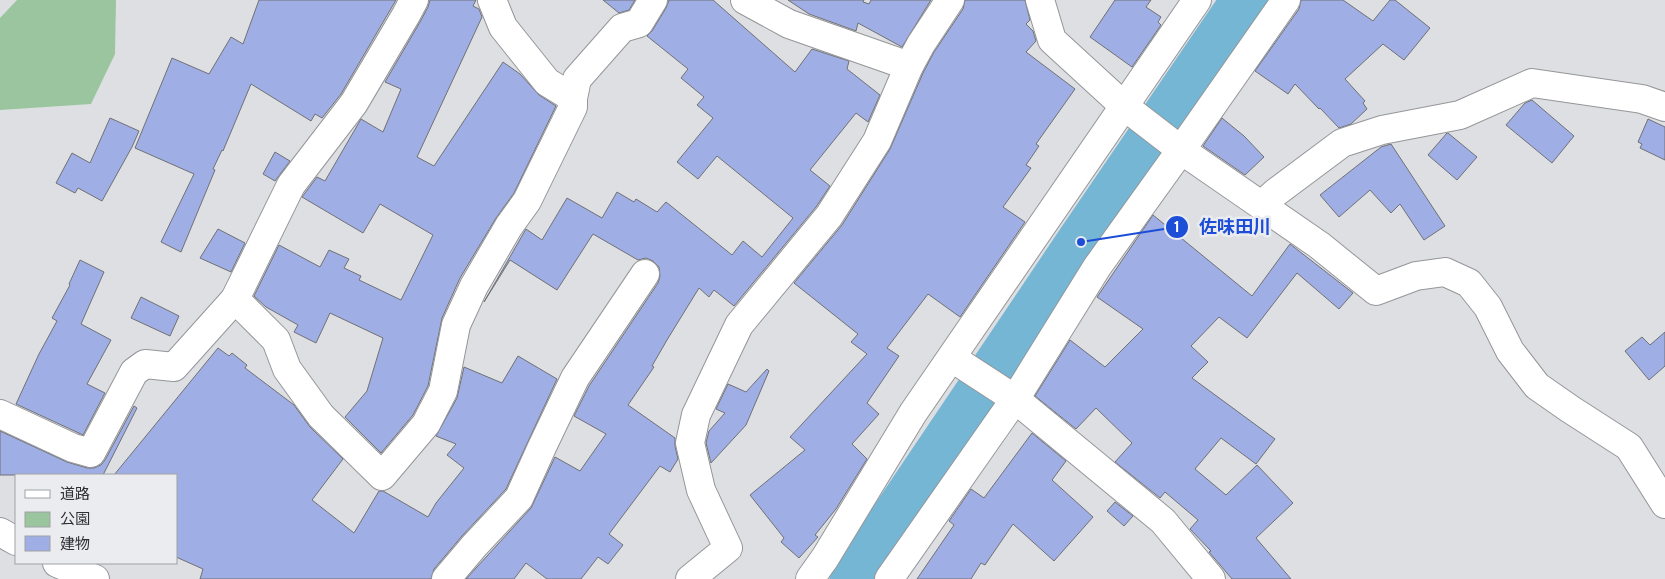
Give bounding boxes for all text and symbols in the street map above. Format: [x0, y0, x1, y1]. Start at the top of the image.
callout: 佐味田川 [1164, 210, 1281, 243]
text: 佐味田川 [1199, 217, 1271, 240]
text: 1 [1174, 219, 1180, 238]
legend [15, 474, 178, 564]
text: 道路 [60, 486, 90, 505]
text: 公園 [60, 511, 90, 530]
text: 建物 [60, 536, 90, 555]

